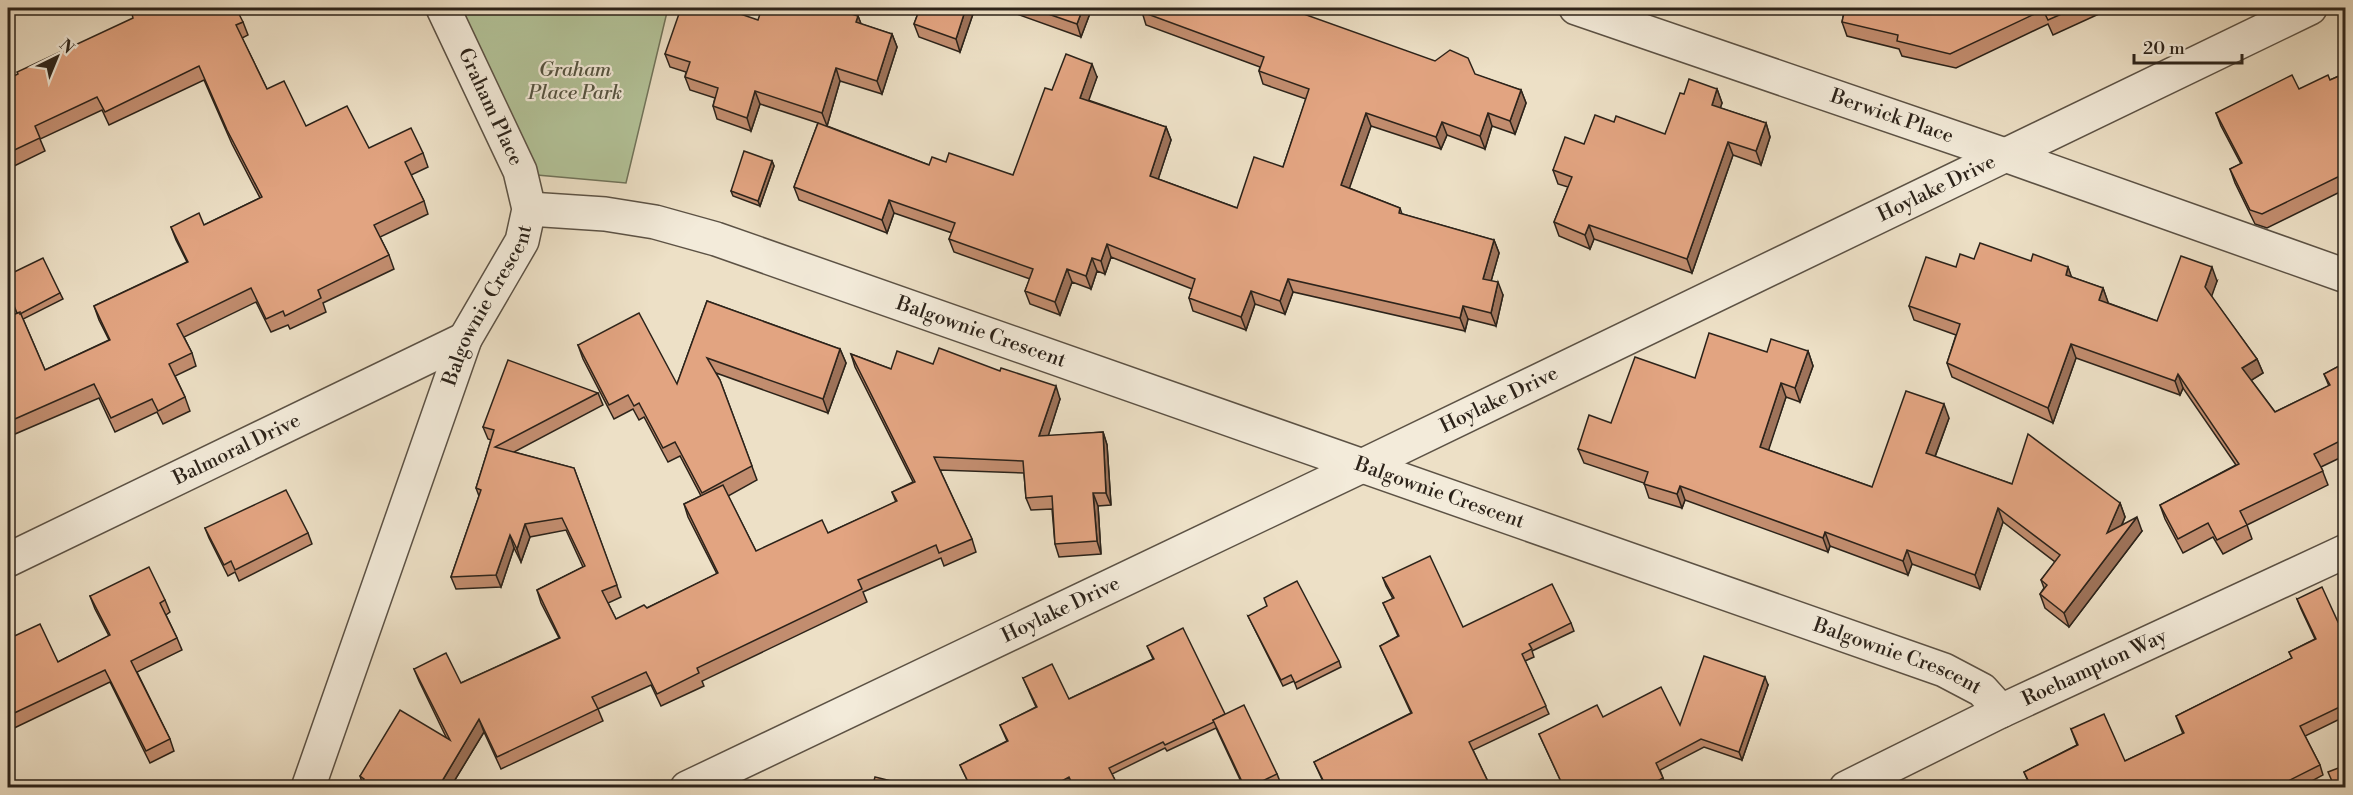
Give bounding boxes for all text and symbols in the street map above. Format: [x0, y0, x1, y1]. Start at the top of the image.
north arrow [27, 27, 87, 87]
scale bar [2134, 27, 2242, 65]
text: N [55, 35, 78, 59]
text: 20 m [2143, 37, 2185, 60]
street label: Graham Place [452, 44, 528, 170]
park label: Graham Place Park [527, 58, 622, 106]
street label: Berwick Place [1826, 83, 1957, 149]
street label: Hoylake Drive [1873, 149, 2000, 228]
street label: Balgownie Crescent [437, 223, 538, 390]
street label: Balgownie Crescent [892, 290, 1069, 373]
street label: Hoylake Drive [1436, 361, 1562, 439]
street label: Balmoral Drive [168, 408, 304, 491]
street label: Balgownie Crescent [1350, 451, 1528, 534]
street label: Hoylake Drive [997, 571, 1124, 649]
street label: Balgownie Crescent [1809, 612, 1986, 700]
street label: Roehampton Way [2018, 623, 2171, 712]

